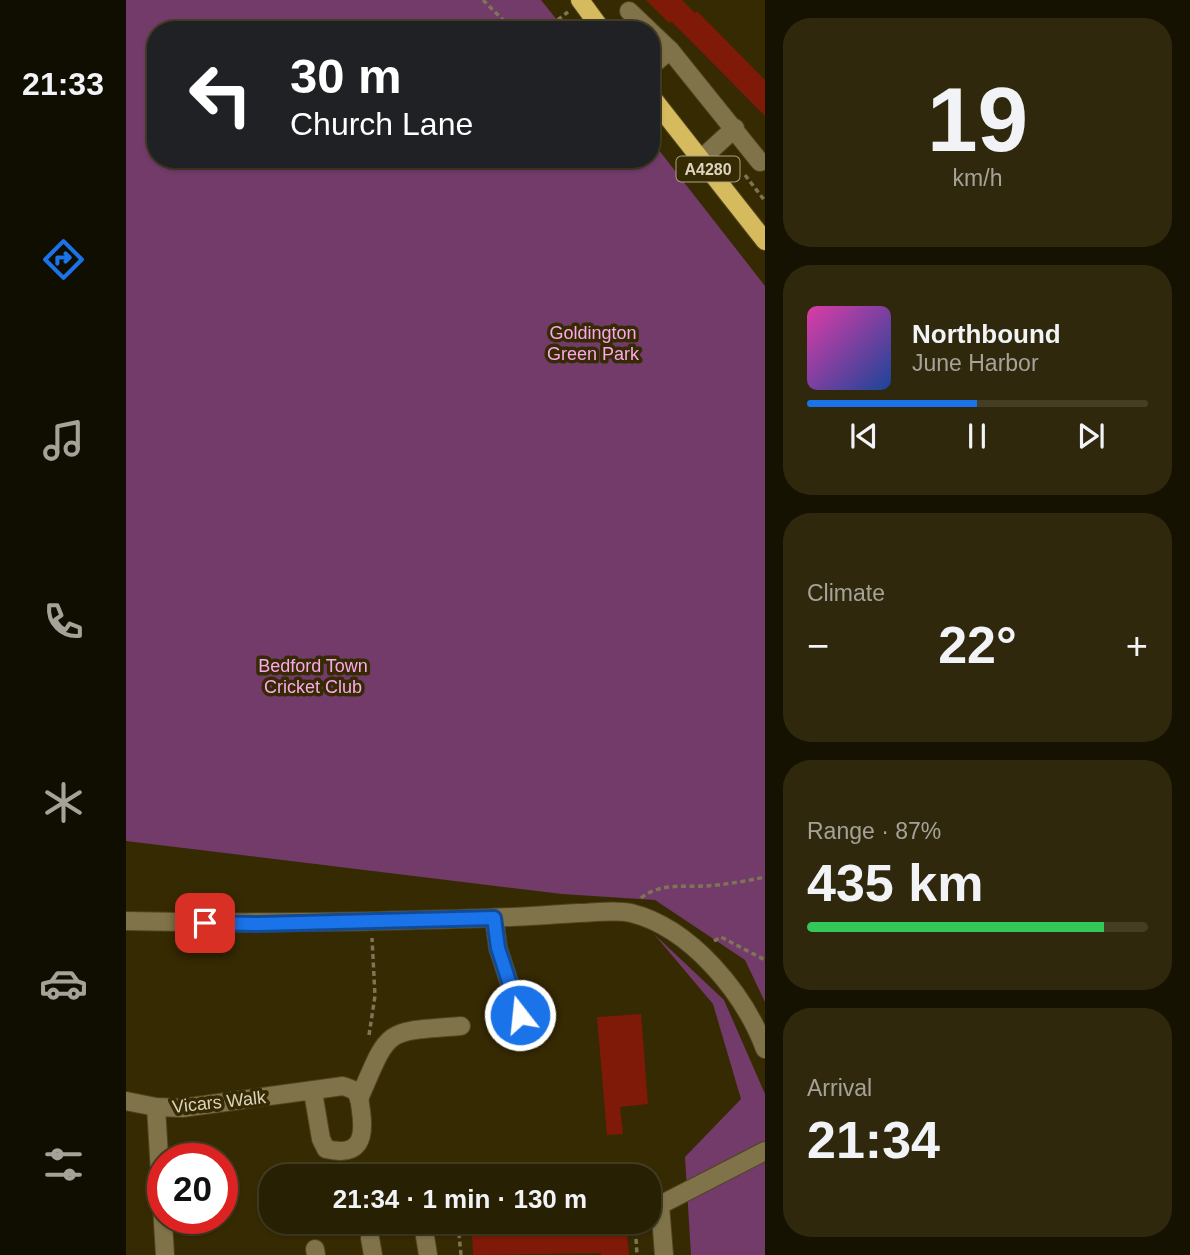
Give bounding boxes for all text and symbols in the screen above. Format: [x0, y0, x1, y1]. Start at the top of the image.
icon: left [175, 49, 266, 140]
text: 30 m [290, 49, 402, 103]
text: 21:33 [22, 66, 104, 102]
text: 19 [927, 69, 1028, 170]
text: Church Lane [290, 106, 473, 142]
road number: A4280 [676, 156, 740, 182]
text: km/h [953, 165, 1002, 191]
icon: directions [39, 235, 88, 284]
text: Northbound [912, 319, 1061, 349]
park label: Goldington Green Park [547, 323, 640, 364]
text: June Harbor [912, 350, 1039, 376]
icon: music [39, 416, 88, 465]
icon: previous [845, 417, 883, 455]
icon: pause [958, 417, 996, 455]
icon: next [1072, 417, 1110, 455]
text: Climate [807, 580, 885, 606]
icon: phone [39, 597, 88, 646]
text: 22° [938, 616, 1017, 674]
text: − [807, 625, 829, 667]
text: + [1126, 625, 1148, 667]
park label: Bedford Town Cricket Club [258, 656, 368, 697]
icon: climate [39, 778, 88, 827]
text: Range · 87% [807, 818, 941, 844]
text: 435 km [807, 854, 983, 912]
pin [175, 893, 235, 953]
icon: arrive [186, 904, 224, 942]
icon: car [39, 959, 88, 1008]
position arrow [483, 978, 557, 1052]
text: Arrival [807, 1075, 872, 1101]
street label: Vicars Walk [171, 1087, 268, 1117]
text: 21:34 [807, 1111, 940, 1169]
icon: filters [39, 1140, 88, 1189]
speed limit sign: 20 [147, 1143, 238, 1234]
text: 21:34 · 1 min · 130 m [333, 1184, 587, 1214]

